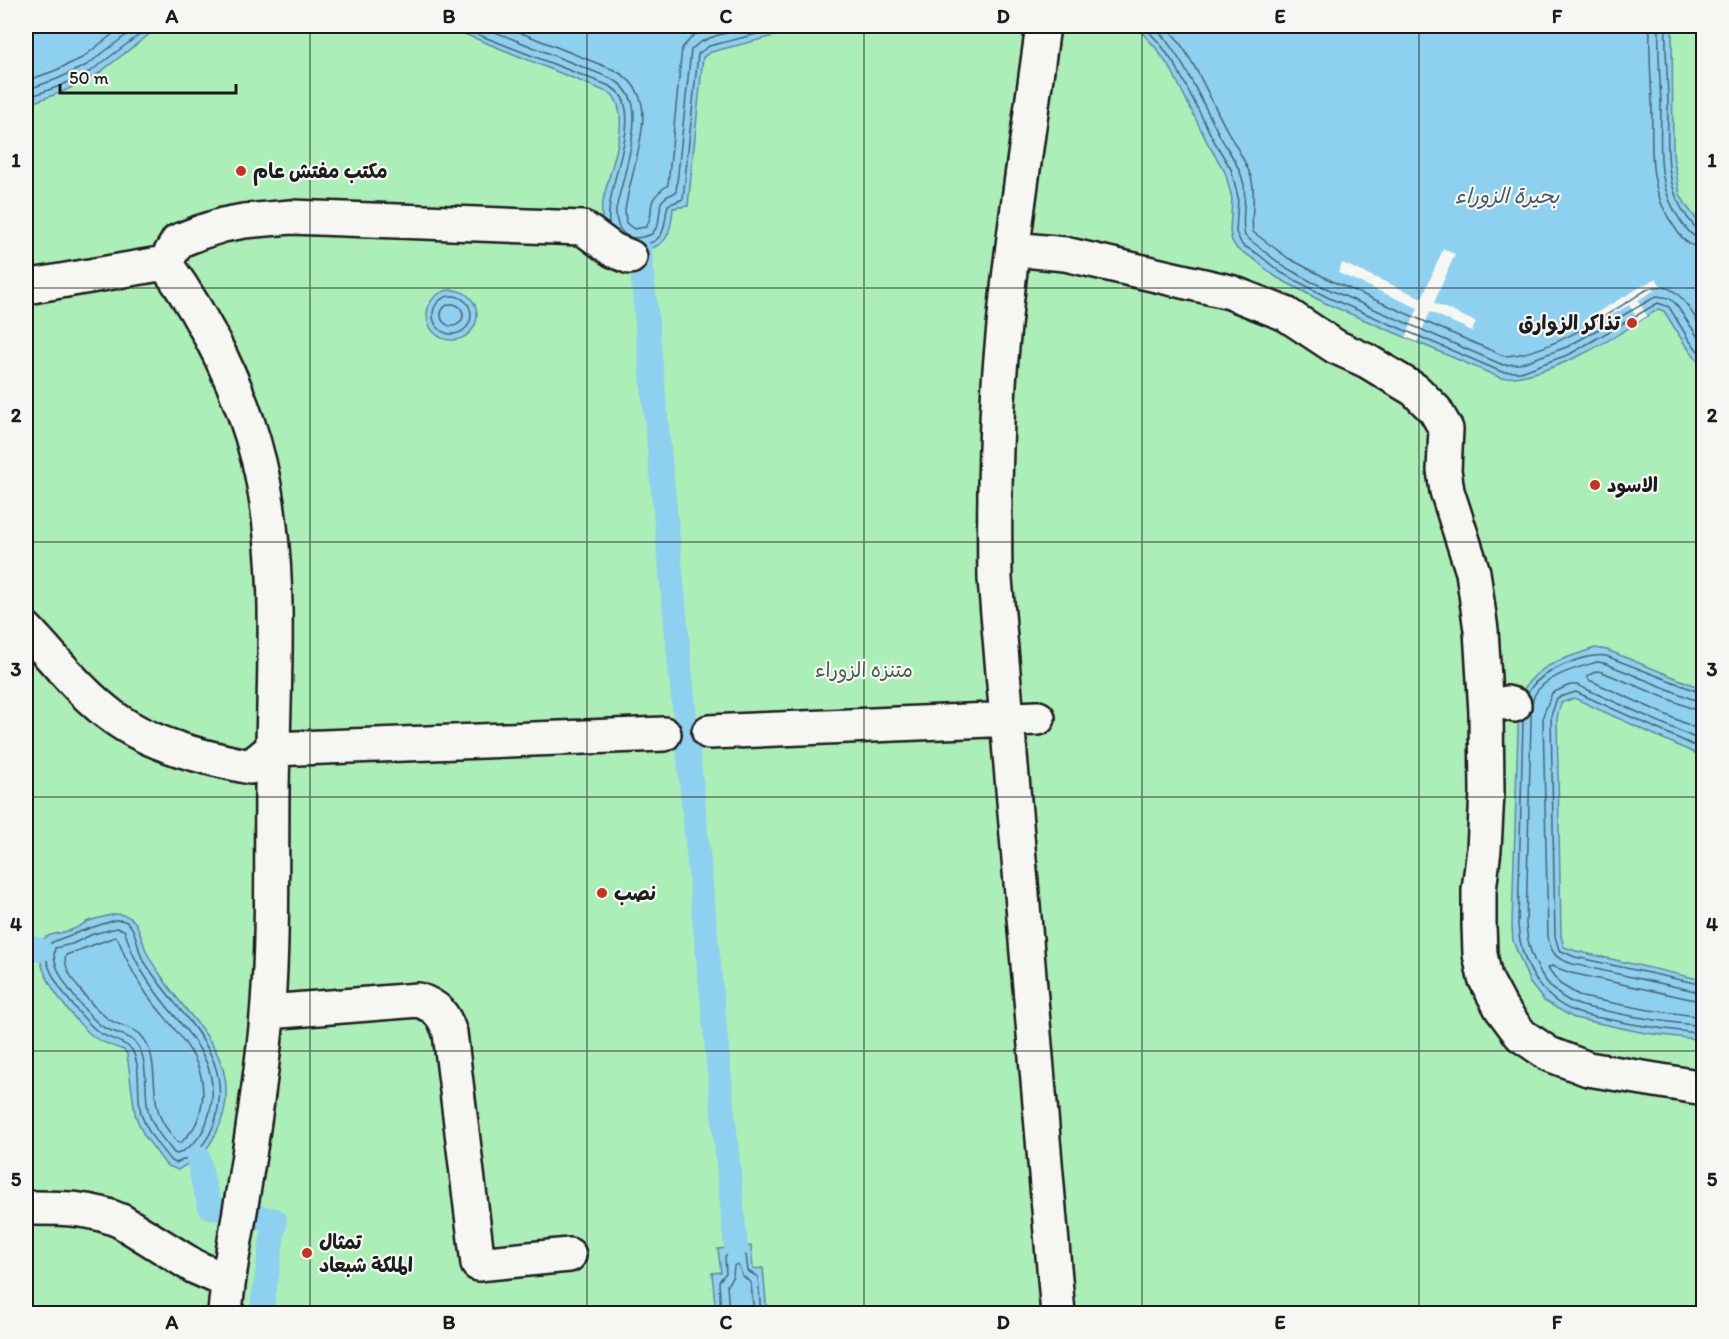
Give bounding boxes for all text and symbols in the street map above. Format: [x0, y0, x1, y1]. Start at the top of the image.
text: A [165, 4, 179, 28]
text: B [443, 4, 456, 28]
text: C [720, 4, 733, 28]
text: D [996, 4, 1010, 28]
text: E [1274, 4, 1286, 28]
text: F [1552, 4, 1563, 28]
scale bar [60, 57, 236, 95]
text: 50 m [69, 67, 109, 89]
text: 1 [11, 148, 21, 172]
text: 1 [1707, 148, 1717, 172]
place label: مكتب مفتش عام [253, 159, 388, 186]
marker: مكتب مفتش عام [234, 164, 248, 178]
water label: بحيرة الزوراء [1455, 183, 1560, 209]
place label: تذاكر الزوارق [1519, 311, 1621, 336]
marker: تذاكر الزوارق [1625, 316, 1639, 330]
text: 2 [11, 403, 22, 427]
text: 2 [1707, 403, 1718, 427]
place label: الاسود [1607, 473, 1658, 498]
marker: الاسود [1588, 478, 1602, 492]
text: 3 [11, 657, 22, 681]
text: 3 [1707, 657, 1718, 681]
park label: متنزه الزوراء [815, 658, 913, 683]
place label: نصب [614, 881, 656, 906]
marker: نصب [595, 886, 609, 900]
text: 4 [10, 912, 22, 936]
text: 4 [1706, 912, 1718, 936]
text: 5 [11, 1167, 22, 1191]
text: 5 [1707, 1167, 1718, 1191]
place label: تمثال الملكة شبعاد [319, 1230, 413, 1278]
marker: تمثال الملكة شبعاد [300, 1246, 314, 1260]
text: A [165, 1310, 179, 1334]
text: B [443, 1310, 456, 1334]
text: C [720, 1310, 733, 1334]
text: D [996, 1310, 1010, 1334]
text: E [1274, 1310, 1286, 1334]
text: F [1552, 1310, 1563, 1334]

